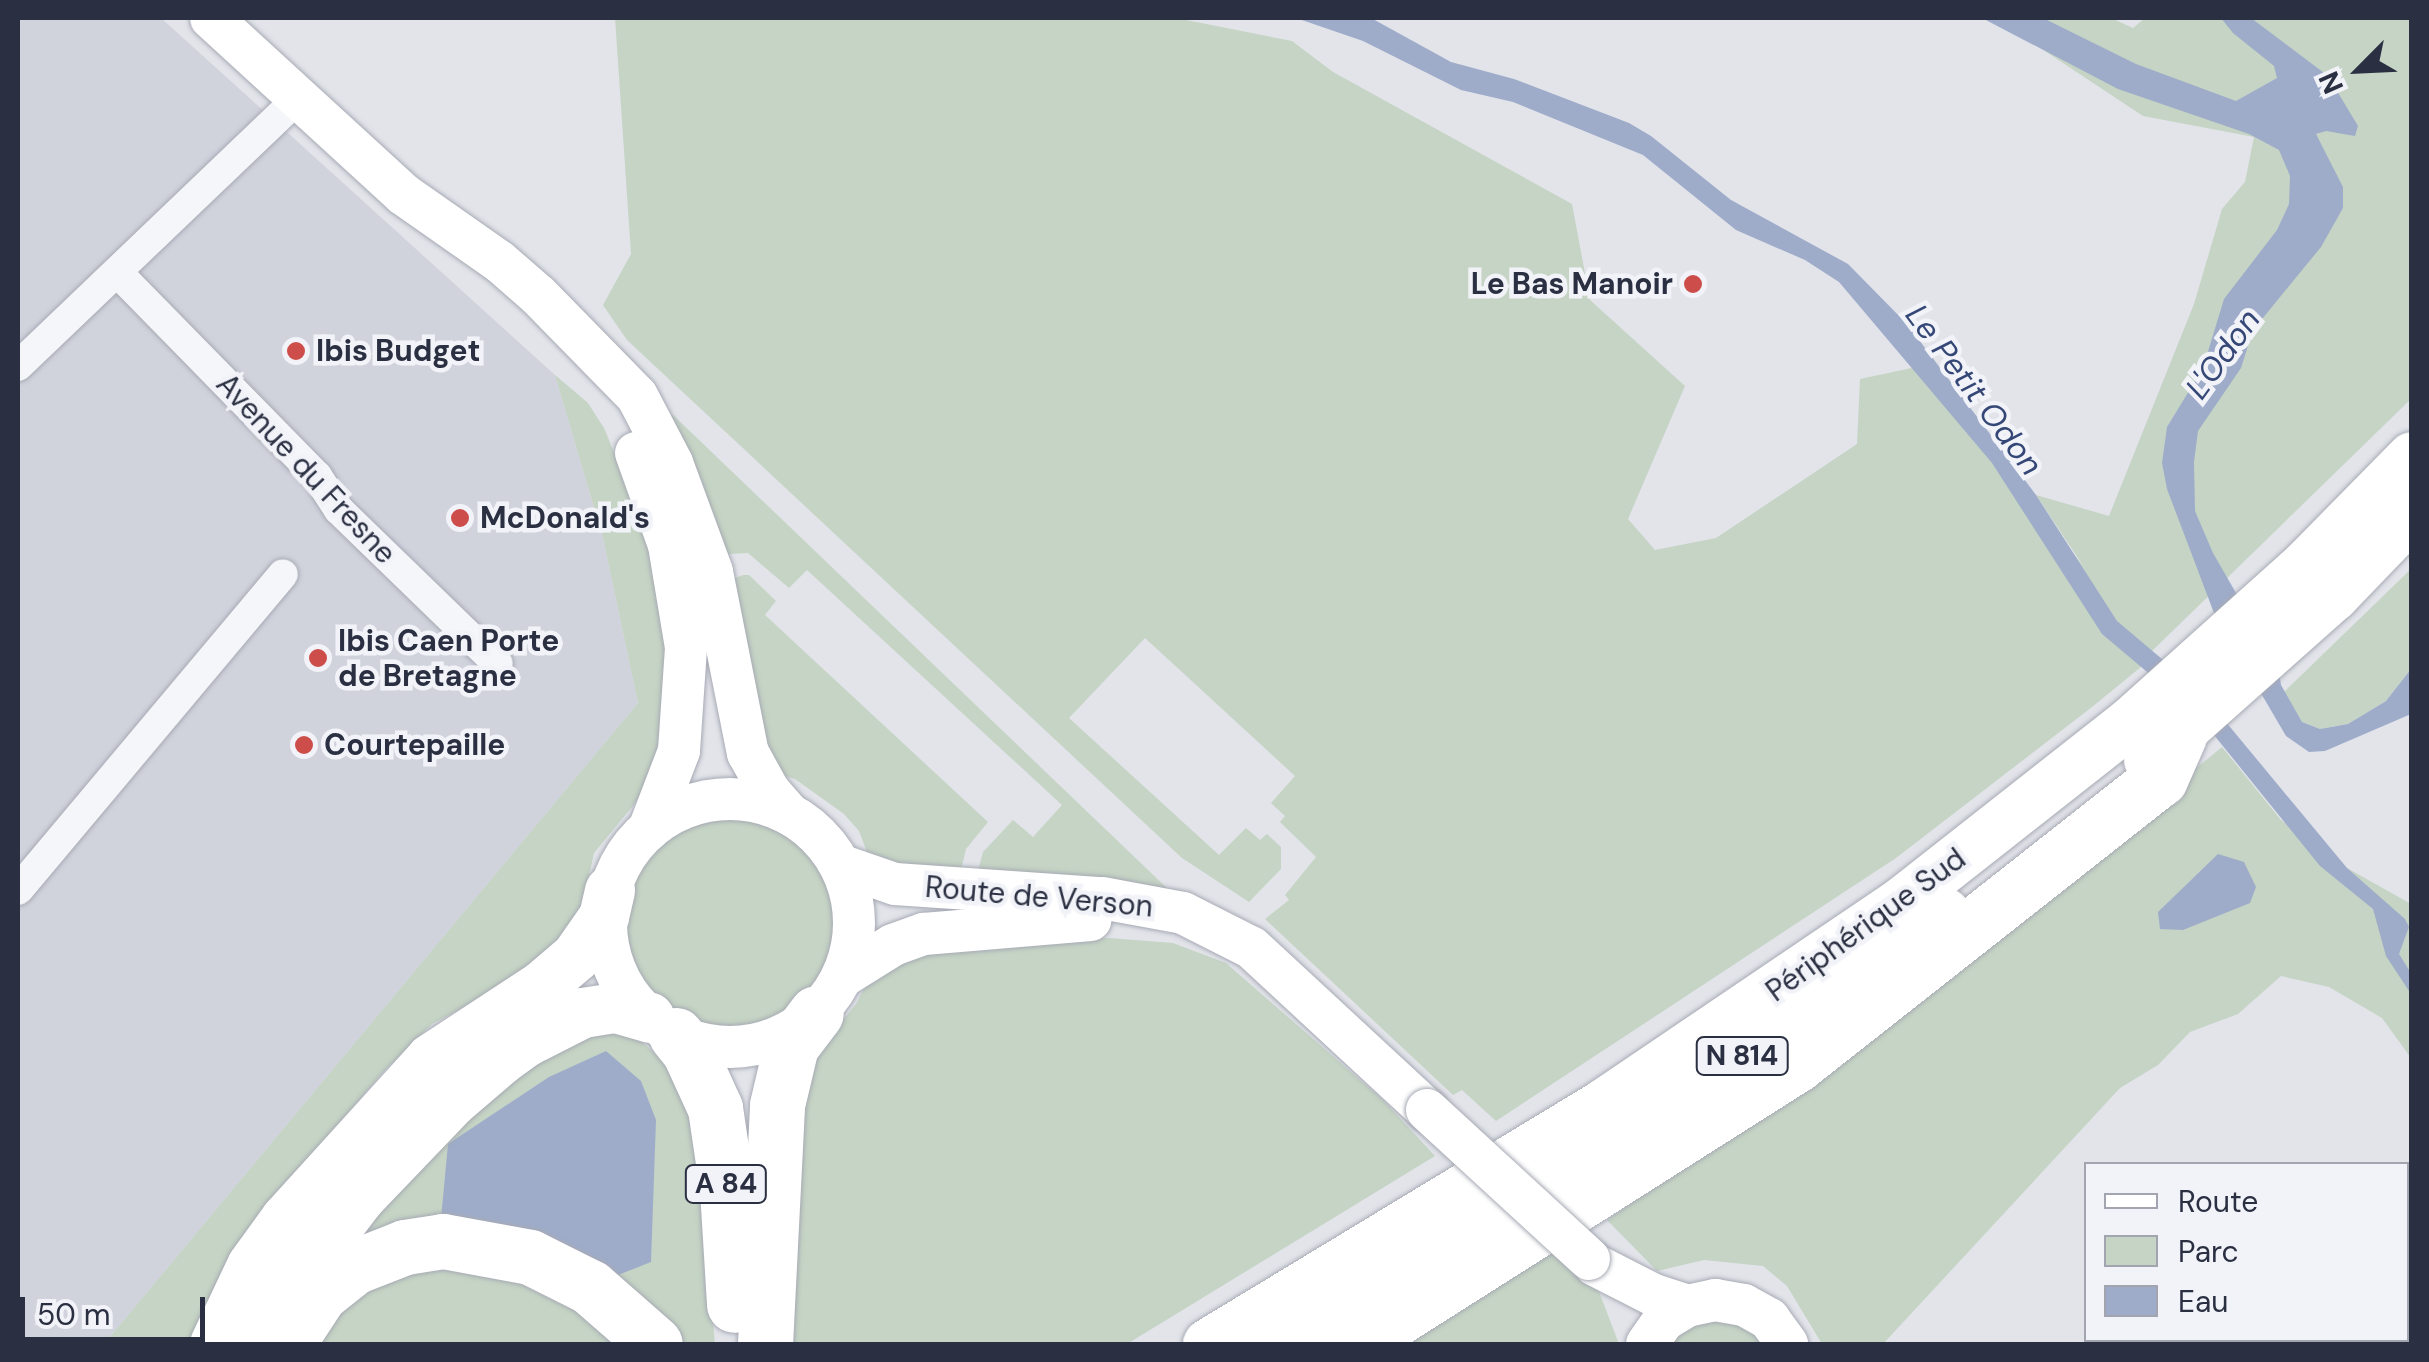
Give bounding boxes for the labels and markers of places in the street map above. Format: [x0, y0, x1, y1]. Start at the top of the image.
place label: Le Bas Manoir [1471, 266, 1673, 302]
marker: Le Bas Manoir [1682, 273, 1704, 295]
place label: Ibis Budget [316, 333, 480, 369]
marker: Ibis Budget [285, 340, 307, 362]
place label: McDonald's [480, 500, 650, 536]
marker: McDonald's [449, 507, 471, 529]
place label: Ibis Caen Porte de Bretagne [338, 623, 559, 694]
marker: Ibis Caen Porte de Bretagne [307, 647, 329, 669]
place label: Courtepaille [324, 727, 505, 763]
marker: Courtepaille [293, 734, 315, 756]

